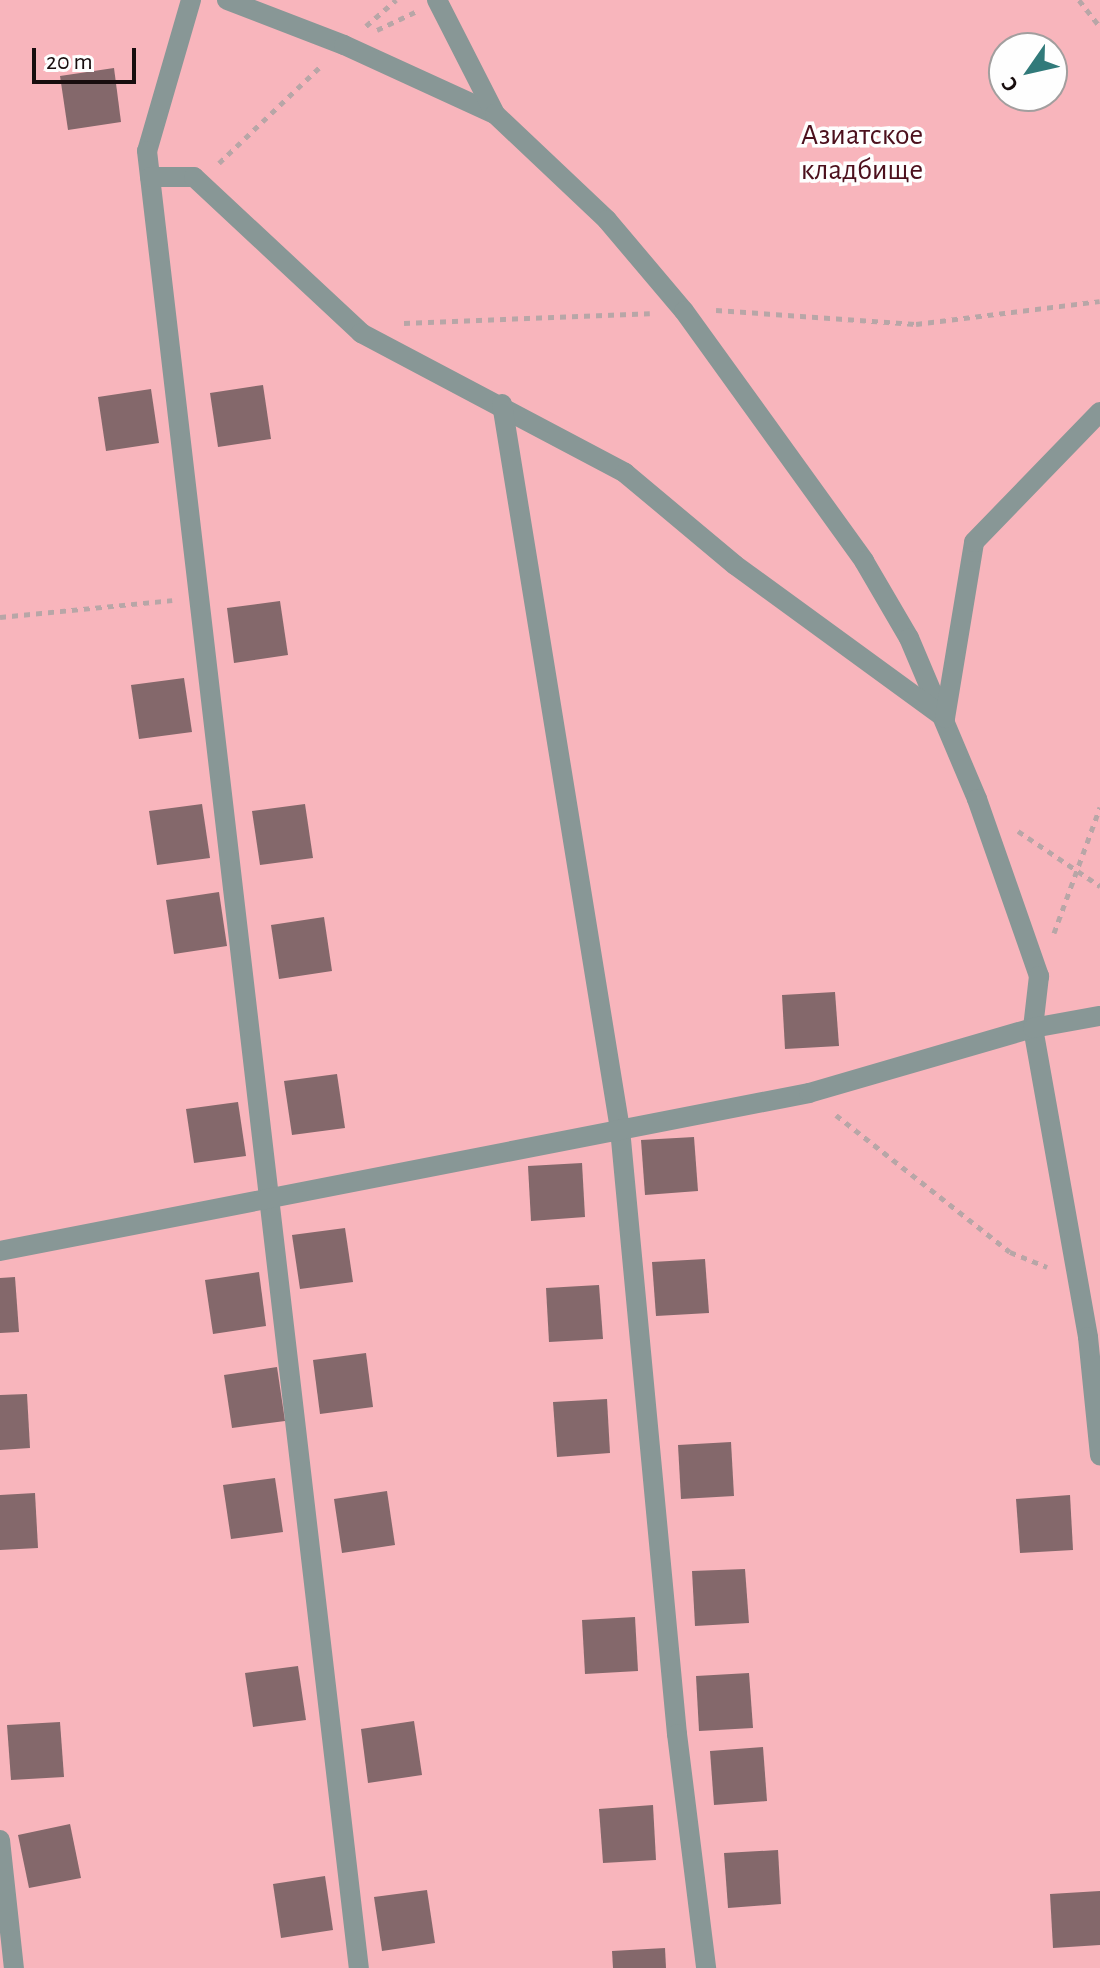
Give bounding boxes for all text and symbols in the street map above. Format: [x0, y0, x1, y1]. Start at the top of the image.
scale bar [36, 32, 140, 82]
north arrow [988, 32, 1068, 112]
text: 20 m [46, 50, 93, 74]
text: С [997, 73, 1022, 96]
park label: Азиатское кладбище [801, 117, 923, 188]

